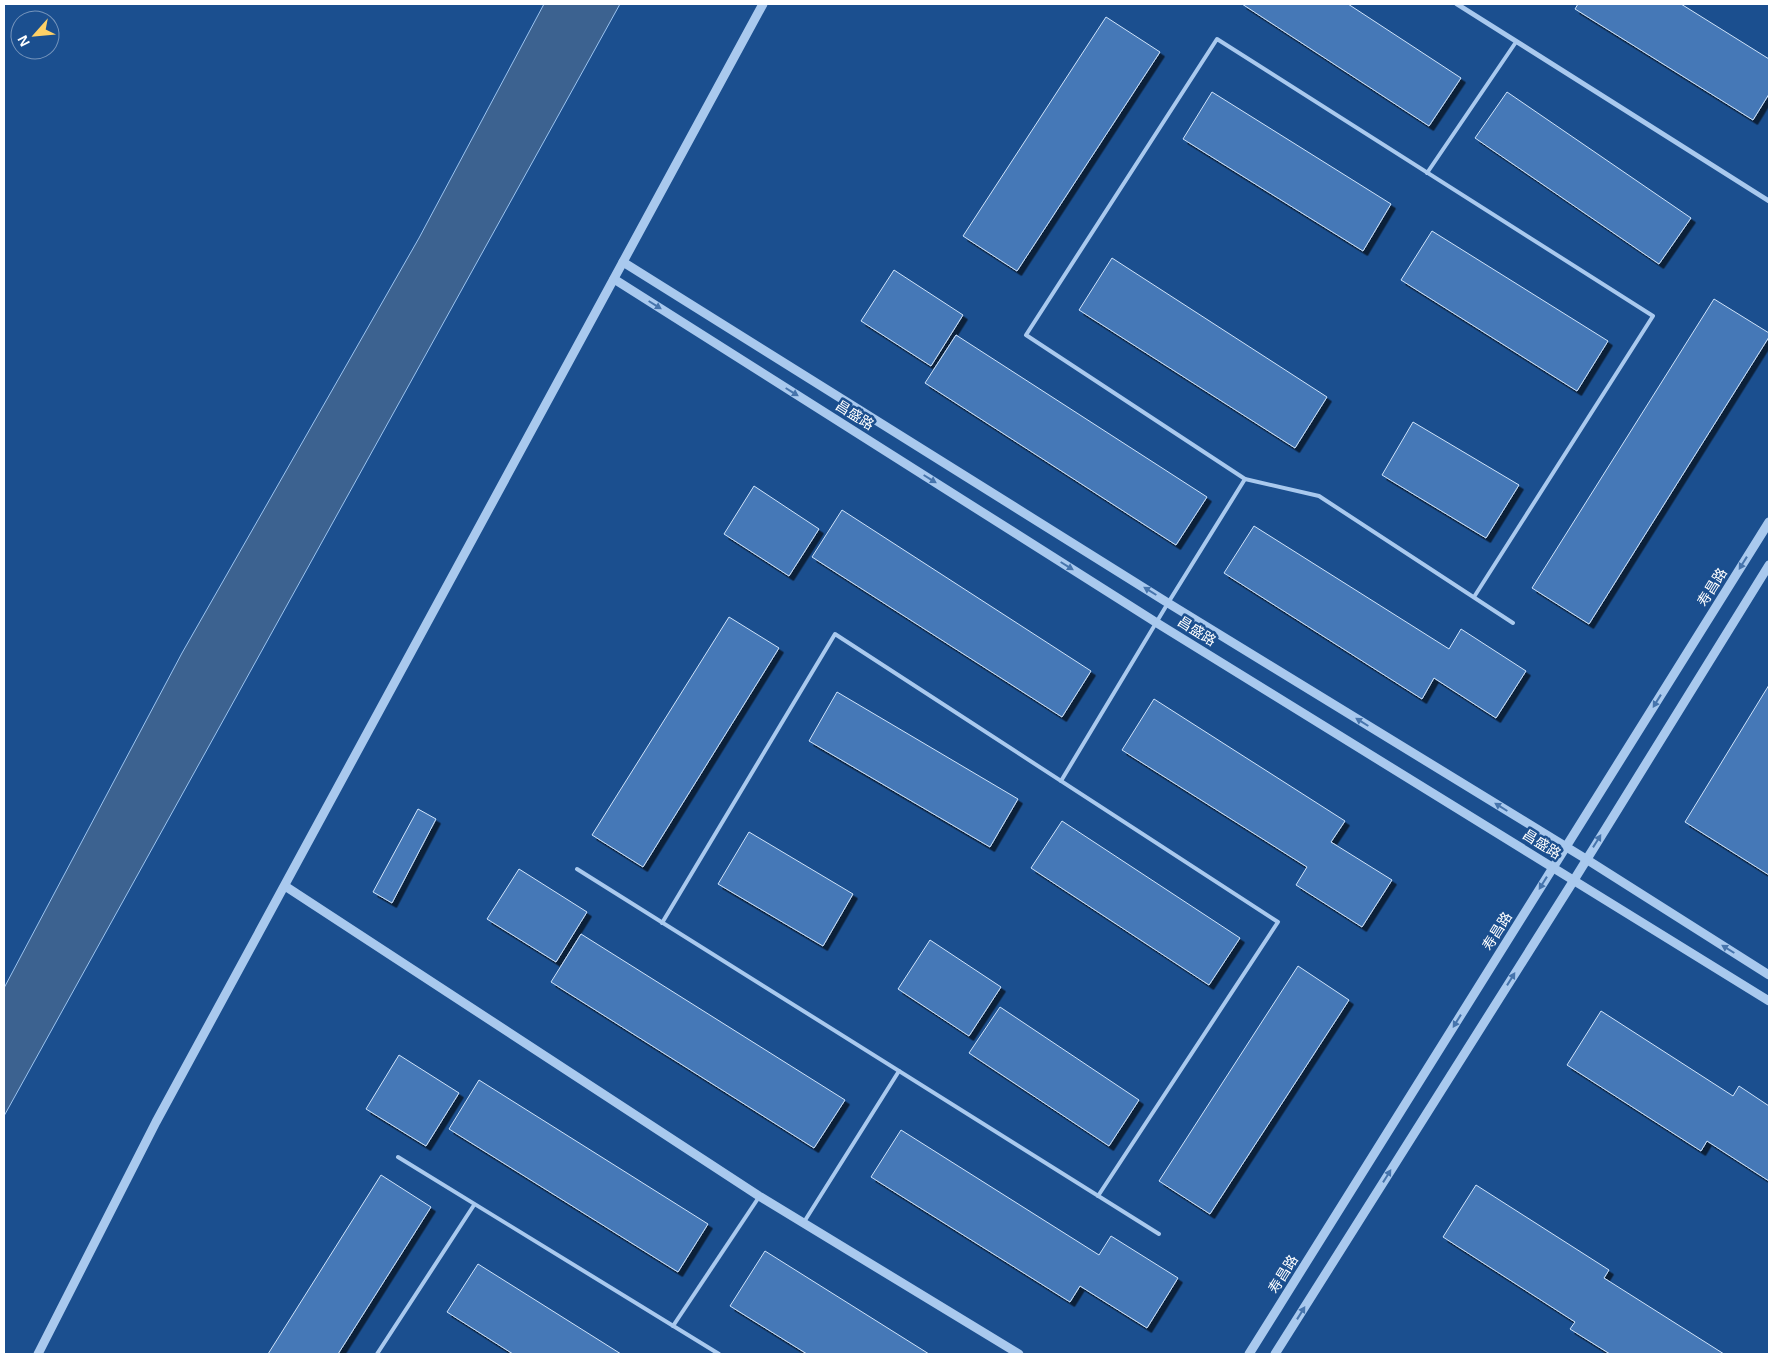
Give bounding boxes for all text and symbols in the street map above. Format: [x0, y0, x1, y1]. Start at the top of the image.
north arrow [10, 10, 60, 60]
text: N [14, 33, 33, 49]
one-way arrow [648, 301, 662, 310]
one-way arrow [786, 387, 799, 397]
street label: 昌盛路 [833, 397, 877, 433]
one-way arrow [923, 474, 936, 484]
one-way arrow [1739, 557, 1748, 570]
one-way arrow [1060, 561, 1074, 571]
street label: 寿昌路 [1694, 565, 1730, 609]
one-way arrow [1143, 587, 1156, 596]
street label: 昌盛路 [1175, 613, 1219, 649]
one-way arrow [1653, 694, 1662, 708]
one-way arrow [1356, 718, 1369, 727]
one-way arrow [1494, 803, 1507, 812]
street label: 昌盛路 [1520, 826, 1564, 862]
one-way arrow [1593, 834, 1602, 848]
one-way arrow [1539, 877, 1548, 890]
street label: 寿昌路 [1479, 909, 1515, 953]
one-way arrow [1721, 944, 1735, 953]
one-way arrow [1507, 972, 1516, 986]
one-way arrow [1452, 1014, 1462, 1028]
one-way arrow [1383, 1169, 1392, 1182]
street label: 寿昌路 [1265, 1252, 1301, 1296]
one-way arrow [1296, 1306, 1305, 1320]

